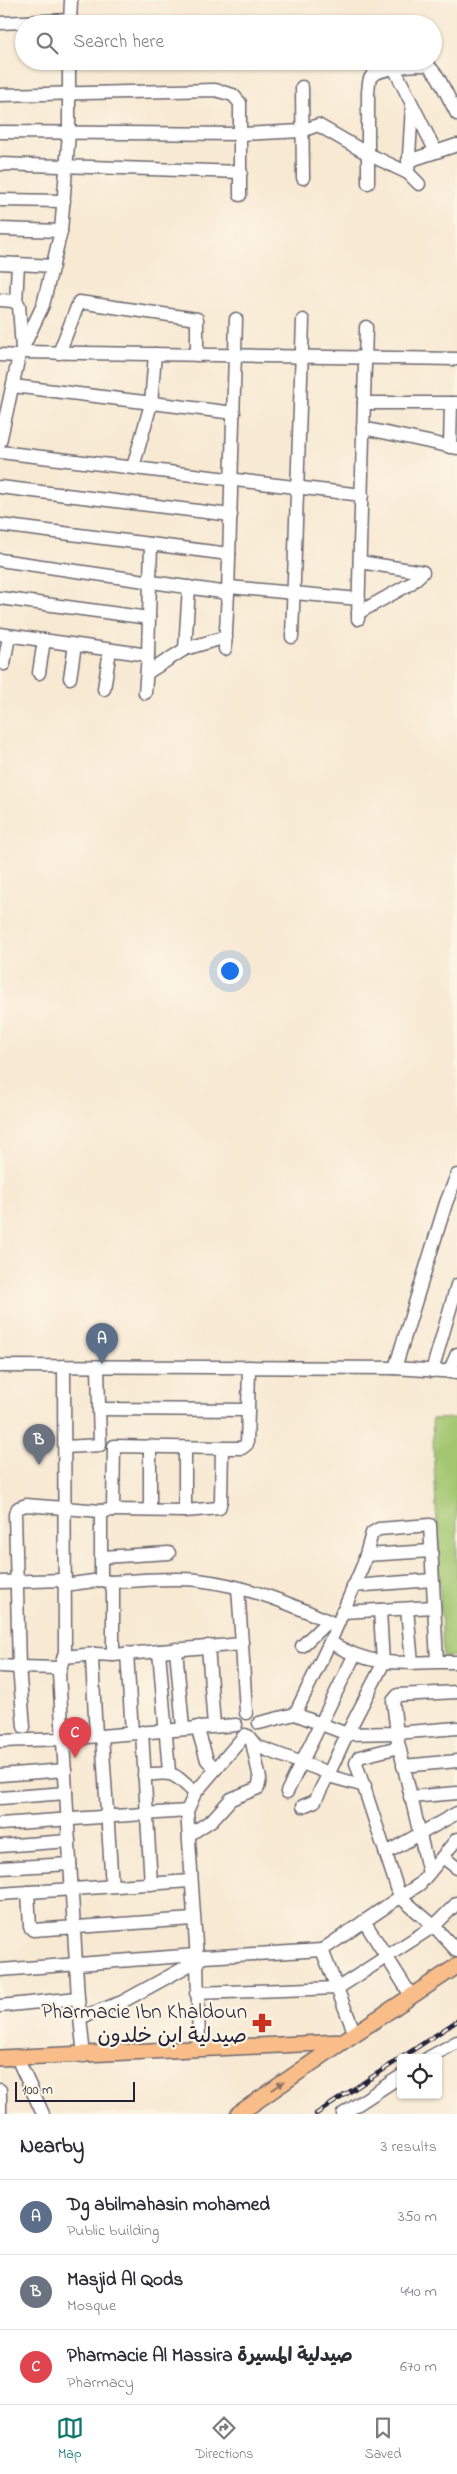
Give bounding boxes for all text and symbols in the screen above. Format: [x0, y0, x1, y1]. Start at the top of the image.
search box [15, 15, 442, 70]
icon: search [33, 29, 61, 57]
text: Search here [73, 29, 164, 56]
your location [217, 958, 243, 984]
pin: A [86, 1323, 118, 1364]
pin: B [23, 1424, 55, 1465]
pin: C [59, 1717, 91, 1758]
place label: Pharmacie Ibn Khaldoun صيدلية ابن خلدون [41, 1998, 247, 2052]
pharmacy icon: Pharmacie Ibn Khaldoun صيدلية ابن خلدون [251, 2012, 273, 2034]
map controls [397, 2054, 442, 2099]
button: locate [397, 2054, 442, 2099]
scale bar [15, 2079, 135, 2102]
text: 100 m [22, 2080, 53, 2101]
one-way arrow [271, 2081, 284, 2091]
text: Nearby [20, 2132, 84, 2162]
text: 3 results [381, 2135, 437, 2159]
text: Dg abilmahasin mohamed [67, 2192, 270, 2219]
text: A [31, 2205, 41, 2229]
text: 350 m [398, 2205, 437, 2229]
text: Public building [67, 2219, 159, 2243]
text: Masjid Al Qods [67, 2267, 183, 2294]
text: B [31, 2280, 41, 2304]
text: 440 m [400, 2280, 437, 2304]
text: Mosque [67, 2294, 116, 2318]
text: Pharmacie Al Massira صيدلية المسيرة [67, 2343, 353, 2370]
text: C [32, 2355, 40, 2379]
text: 670 m [400, 2355, 437, 2379]
text: Pharmacy [67, 2371, 134, 2395]
tab: Map [56, 2414, 84, 2465]
tab: Directions [195, 2414, 253, 2465]
tab: Saved [365, 2414, 401, 2465]

